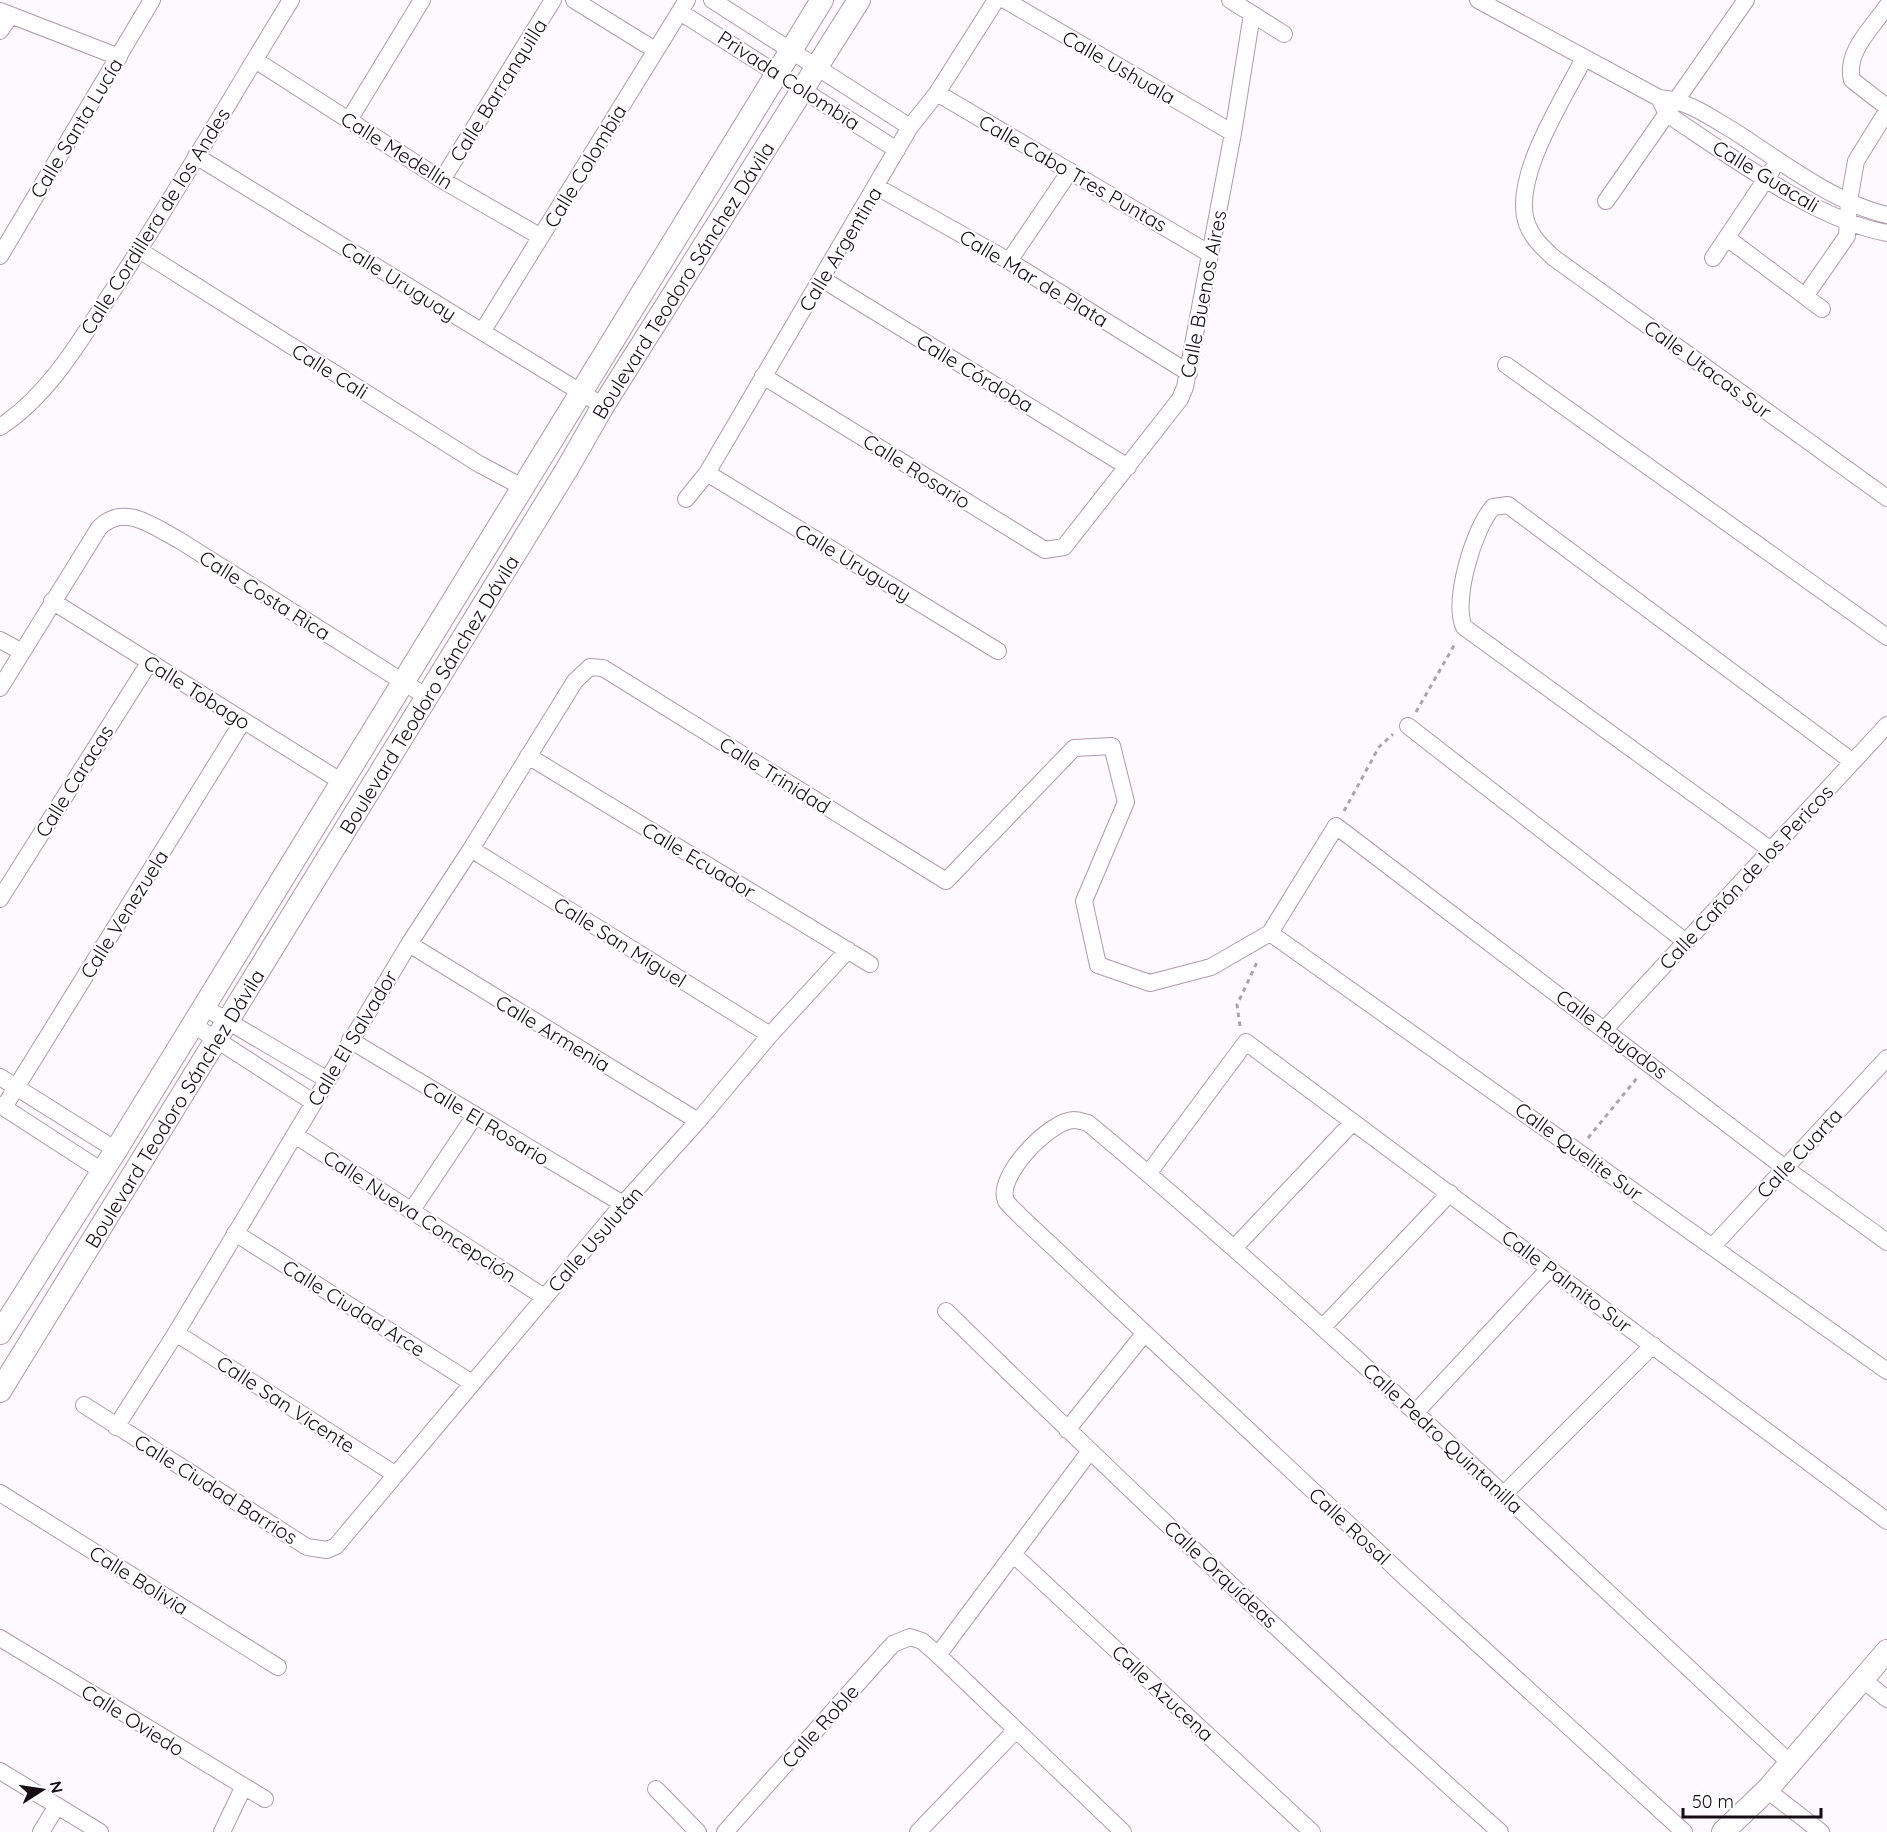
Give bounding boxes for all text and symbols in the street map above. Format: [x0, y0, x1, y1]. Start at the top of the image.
street label: Calle Barranquilla [444, 14, 552, 166]
street label: Privada Colombia [713, 25, 865, 135]
street label: Calle Ushuala [1058, 25, 1180, 109]
street label: Calle Santa Lucía [24, 53, 128, 203]
street label: Calle Colombia [538, 100, 632, 232]
street label: Calle Cordillera de los Andes [75, 103, 235, 339]
street label: Calle Medellín [336, 106, 458, 194]
street label: Calle Cabo Tres Puntas [974, 109, 1172, 237]
street label: Calle Guacali [1708, 134, 1824, 218]
street label: Boulevard Teodoro Sánchez Dávila [586, 137, 779, 423]
street label: Calle Argentina [793, 182, 887, 316]
street label: Calle Buenos Aires [1174, 208, 1232, 380]
street label: Calle Mar de Plata [955, 224, 1113, 332]
street label: Calle Uruguay [337, 236, 461, 326]
street label: Calle Utacas Sur [1639, 314, 1777, 424]
street label: Calle Córdoba [912, 328, 1038, 418]
street label: Calle Cali [287, 338, 373, 404]
street label: Calle Rosario [859, 428, 975, 514]
street label: Calle Uruguay [790, 517, 916, 607]
street label: Calle Costa Rica [195, 545, 335, 645]
street label: Boulevard Teodoro Sánchez Dávila [333, 550, 524, 838]
street label: Calle Tobago [139, 649, 255, 735]
street label: Calle Caracas [30, 720, 118, 842]
street label: Calle Trinidad [715, 731, 835, 819]
street label: Calle Cañón de los Pericos [1654, 779, 1838, 975]
street label: Calle Ecuador [638, 816, 761, 904]
street label: Calle Venezuela [74, 845, 174, 983]
street label: Calle San Miguel [549, 891, 691, 993]
street label: Boulevard Teodoro Sánchez Dávila [79, 964, 269, 1252]
street label: Calle El Salvador [302, 965, 403, 1111]
street label: Calle Rayados [1551, 984, 1673, 1084]
street label: Calle Armenia [491, 989, 615, 1077]
street label: Calle El Rosario [418, 1075, 554, 1171]
street label: Calle Quelite Sur [1510, 1096, 1648, 1206]
street label: Calle Cuarta [1751, 1103, 1847, 1203]
street label: Calle Nueva Concepción [319, 1144, 521, 1288]
street label: Calle Usulután [542, 1181, 648, 1297]
street label: Calle Palmito Sur [1497, 1224, 1637, 1338]
street label: Calle Ciudad Arce [278, 1254, 430, 1362]
street label: Calle San Vicente [212, 1350, 360, 1458]
street label: Calle Pedro Quintanilla [1358, 1357, 1528, 1519]
street label: Calle Ciudad Barrios [130, 1429, 302, 1549]
street label: Calle Rosal [1304, 1482, 1396, 1570]
street label: Calle Orquídeas [1159, 1515, 1283, 1633]
street label: Calle Bolivia [85, 1540, 193, 1620]
street label: Calle Azucena [1107, 1639, 1219, 1747]
street label: Calle Oviedo [77, 1678, 189, 1762]
street label: Calle Roble [776, 1679, 864, 1773]
north arrow [12, 1760, 72, 1820]
text: N [46, 1779, 68, 1795]
scale bar [1683, 1781, 1821, 1819]
text: 50 m [1692, 1790, 1734, 1813]

